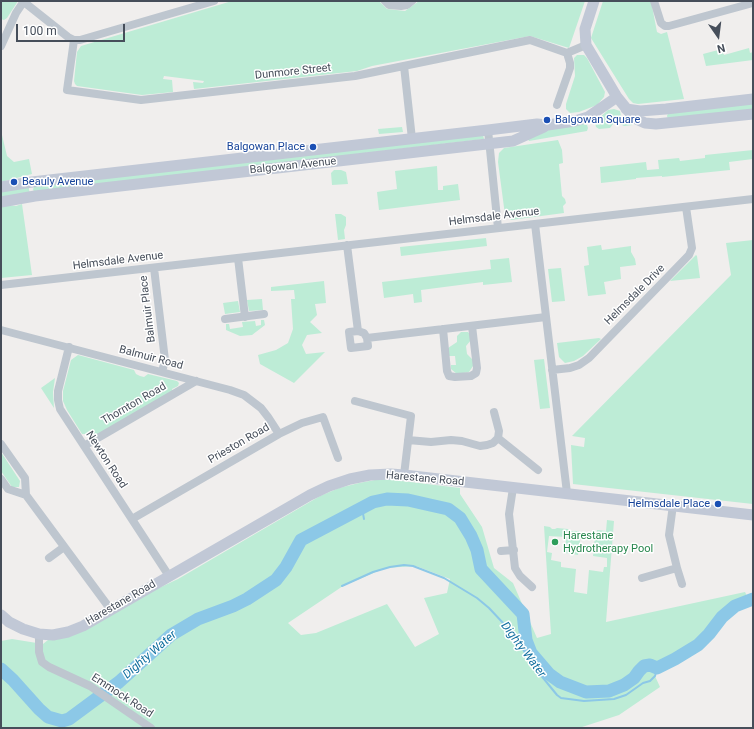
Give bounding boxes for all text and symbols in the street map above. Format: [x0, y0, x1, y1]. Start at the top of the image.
scale bar [18, 16, 127, 42]
north arrow [698, 16, 738, 56]
text: 100 m [23, 24, 57, 38]
text: N [716, 41, 726, 55]
street label: Dunmore Street [254, 61, 332, 83]
place label: Balgowan Square [555, 113, 640, 127]
marker: Balgowan Square [542, 115, 552, 125]
place label: Balgowan Place [227, 140, 305, 154]
marker: Balgowan Place [308, 142, 318, 152]
street label: Balgowan Avenue [249, 155, 337, 177]
place label: Beauly Avenue [22, 175, 93, 189]
marker: Beauly Avenue [9, 177, 19, 187]
street label: Helmsdale Avenue [448, 205, 540, 229]
street label: Helmsdale Avenue [72, 249, 164, 273]
street label: Helmsdale Drive [602, 262, 668, 328]
street label: Balmuir Place [137, 275, 159, 343]
street label: Balmuir Road [118, 343, 184, 373]
street label: Thornton Road [99, 380, 169, 428]
street label: Prieston Road [206, 421, 272, 467]
street label: Newton Road [83, 429, 129, 491]
street label: Harestane Road [385, 469, 465, 489]
place label: Helmsdale Place [628, 497, 710, 511]
marker: Helmsdale Place [713, 499, 723, 509]
place label: Harestane Hydrotherapy Pool [563, 529, 653, 555]
marker: Harestane Hydrotherapy Pool [550, 537, 560, 547]
street label: Harestane Road [84, 578, 158, 628]
water label: Dighty Water [497, 619, 549, 681]
water label: Dighty Water [120, 628, 180, 682]
street label: Emmock Road [89, 671, 155, 721]

